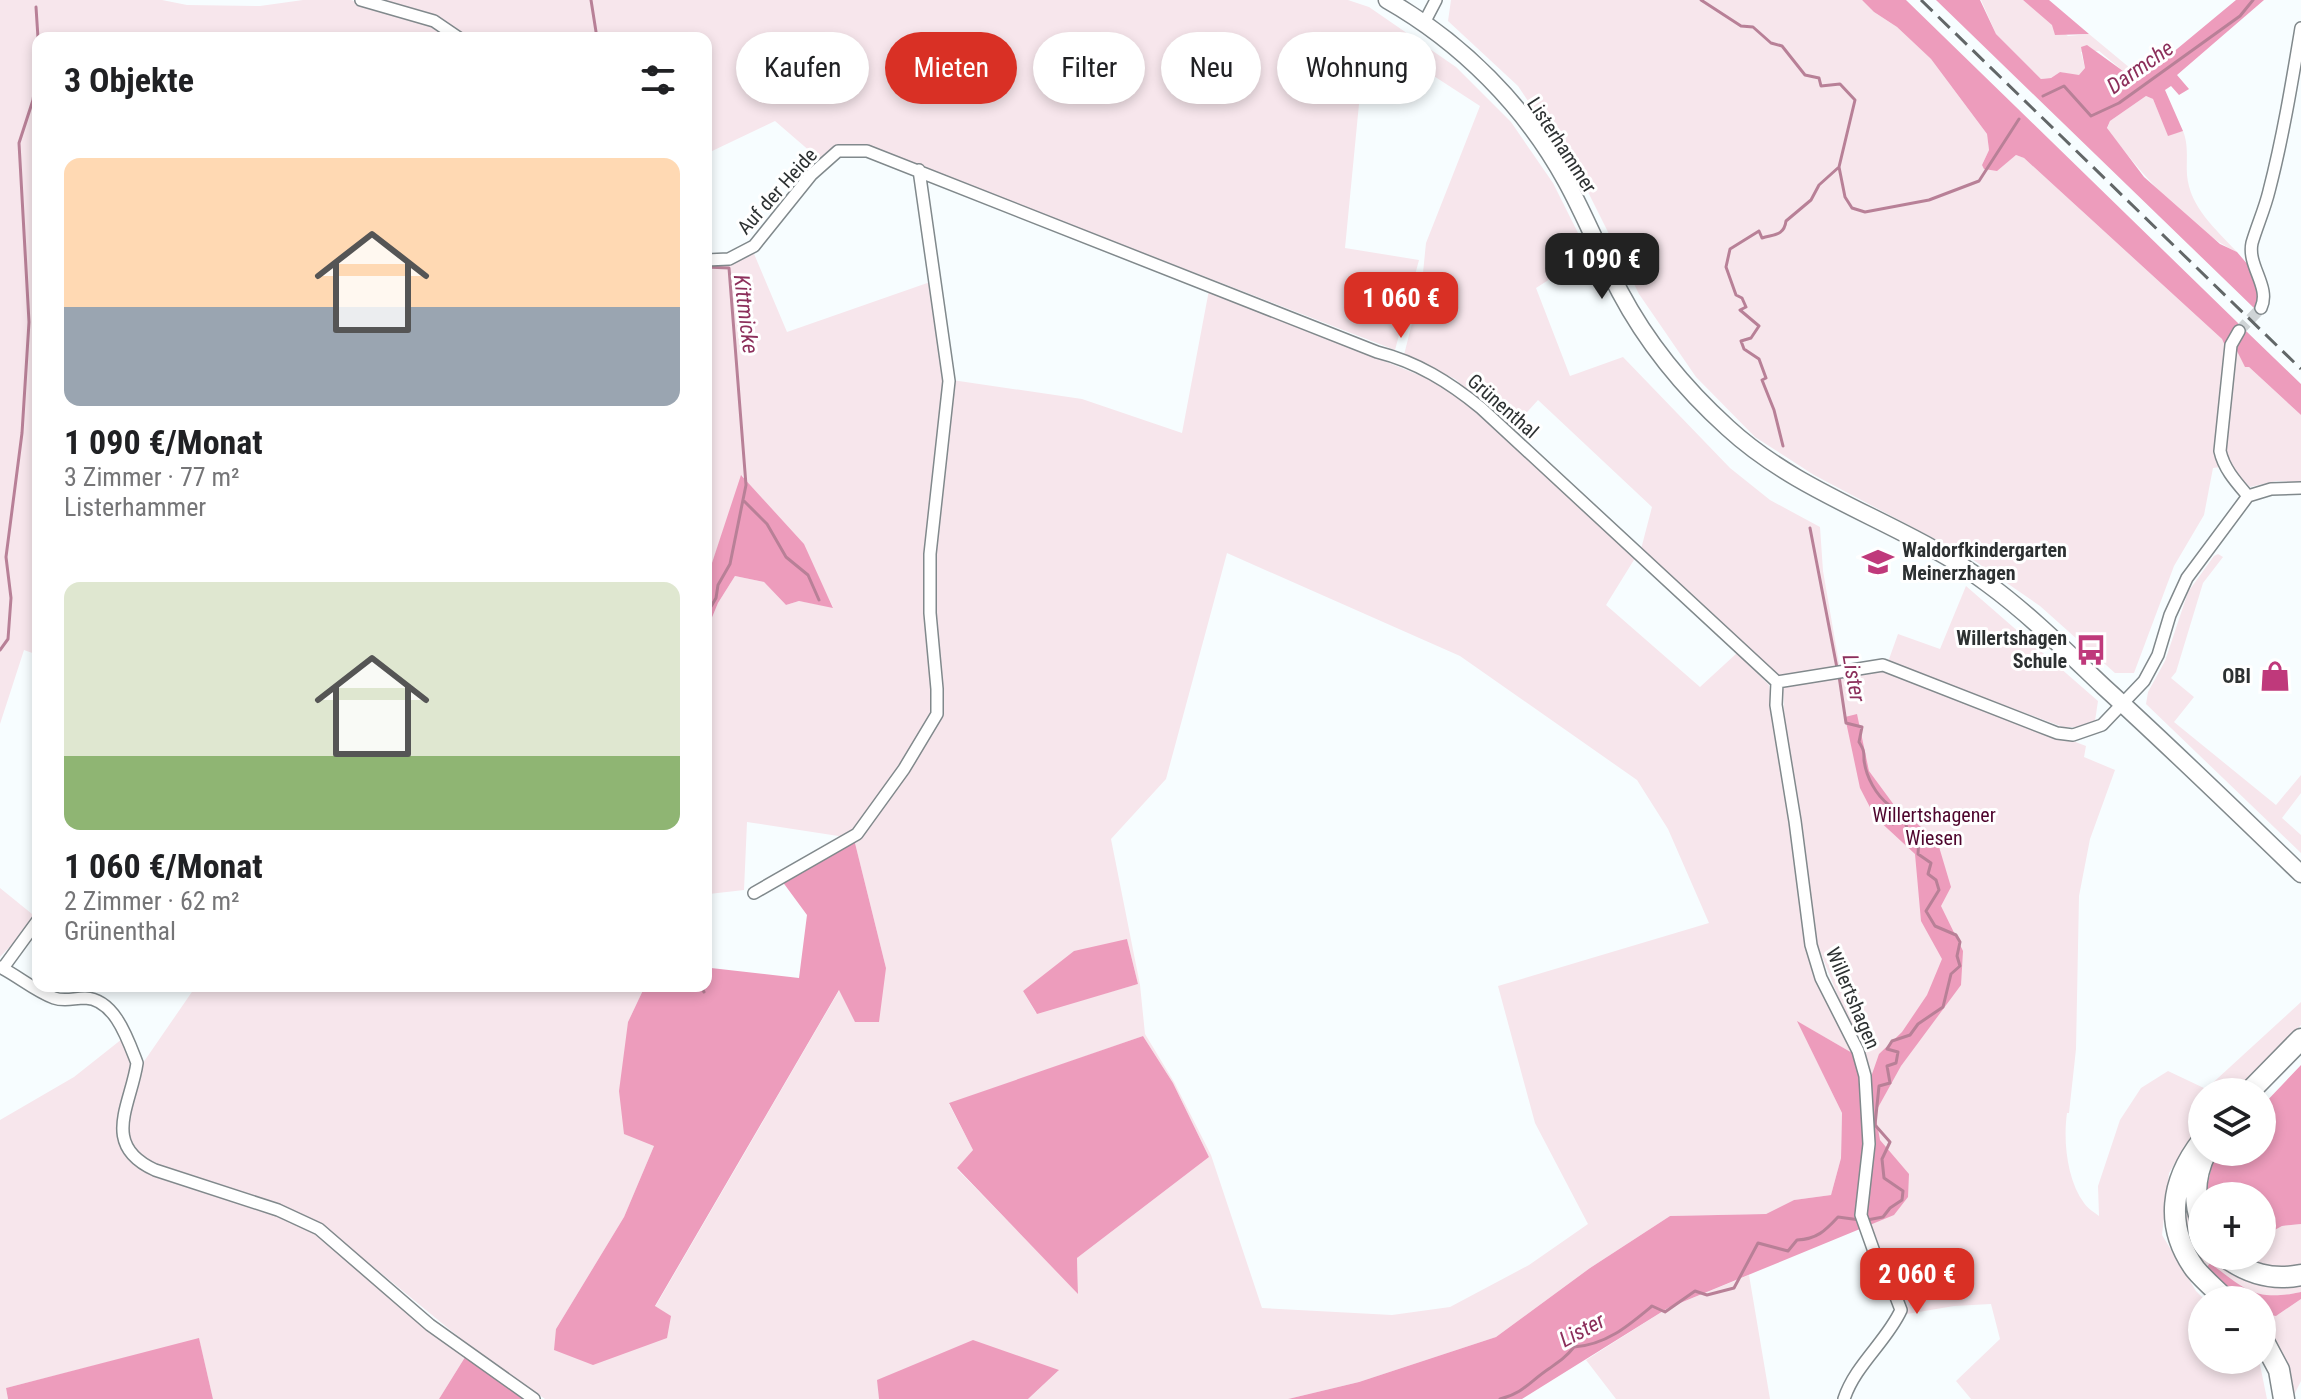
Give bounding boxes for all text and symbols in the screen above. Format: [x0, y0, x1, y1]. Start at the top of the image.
chip: Kaufen [736, 32, 869, 104]
chip: Mieten [885, 32, 1017, 104]
chip: Filter [1033, 32, 1145, 104]
chip: Neu [1161, 32, 1261, 104]
chip: Wohnung [1277, 32, 1436, 104]
water label: Darmche [2102, 35, 2178, 99]
icon: filters [636, 58, 680, 102]
text: 3 Objekte [64, 60, 194, 100]
street label: Listerhammer [1522, 93, 1602, 197]
street label: Auf der Heide [732, 143, 822, 239]
icon: home [300, 210, 444, 354]
pin: 1 090 € [1528, 233, 1676, 301]
text: 1 090 € [1563, 244, 1641, 274]
pin: 1 060 € [1327, 272, 1475, 340]
water label: Kittmicke [729, 273, 763, 355]
text: 1 060 € [1362, 283, 1440, 313]
street label: Grünenthal [1463, 369, 1543, 443]
text: 1 090 €/Monat [64, 422, 263, 462]
text: 3 Zimmer · 77 m² [64, 462, 240, 492]
text: Listerhammer [64, 492, 206, 522]
place label: Waldorfkindergarten Meinerzhagen [1902, 538, 2067, 585]
school or university icon: Waldorfkindergarten Meinerzhagen [1861, 545, 1895, 579]
place label: Willertshagen Schule [1956, 626, 2067, 673]
bus stop icon: Willertshagen Schule [2074, 633, 2108, 667]
icon: home [300, 634, 444, 778]
water label: Lister [1838, 652, 1871, 704]
shop icon: OBI [2258, 659, 2292, 693]
place label: OBI [2222, 664, 2251, 688]
park label: Willertshagener Wiesen [1872, 803, 1996, 850]
text: 1 060 €/Monat [64, 846, 263, 886]
text: 2 Zimmer · 62 m² [64, 886, 240, 916]
text: Grünenthal [64, 916, 176, 946]
street label: Willertshagen [1821, 944, 1885, 1052]
map controls [2188, 1078, 2276, 1374]
button: layers [2188, 1078, 2276, 1166]
button: + [2188, 1182, 2276, 1270]
pin: 2 060 € [1843, 1248, 1991, 1316]
text: 2 060 € [1878, 1259, 1956, 1289]
button: − [2188, 1286, 2276, 1374]
water label: Lister [1555, 1308, 1609, 1352]

